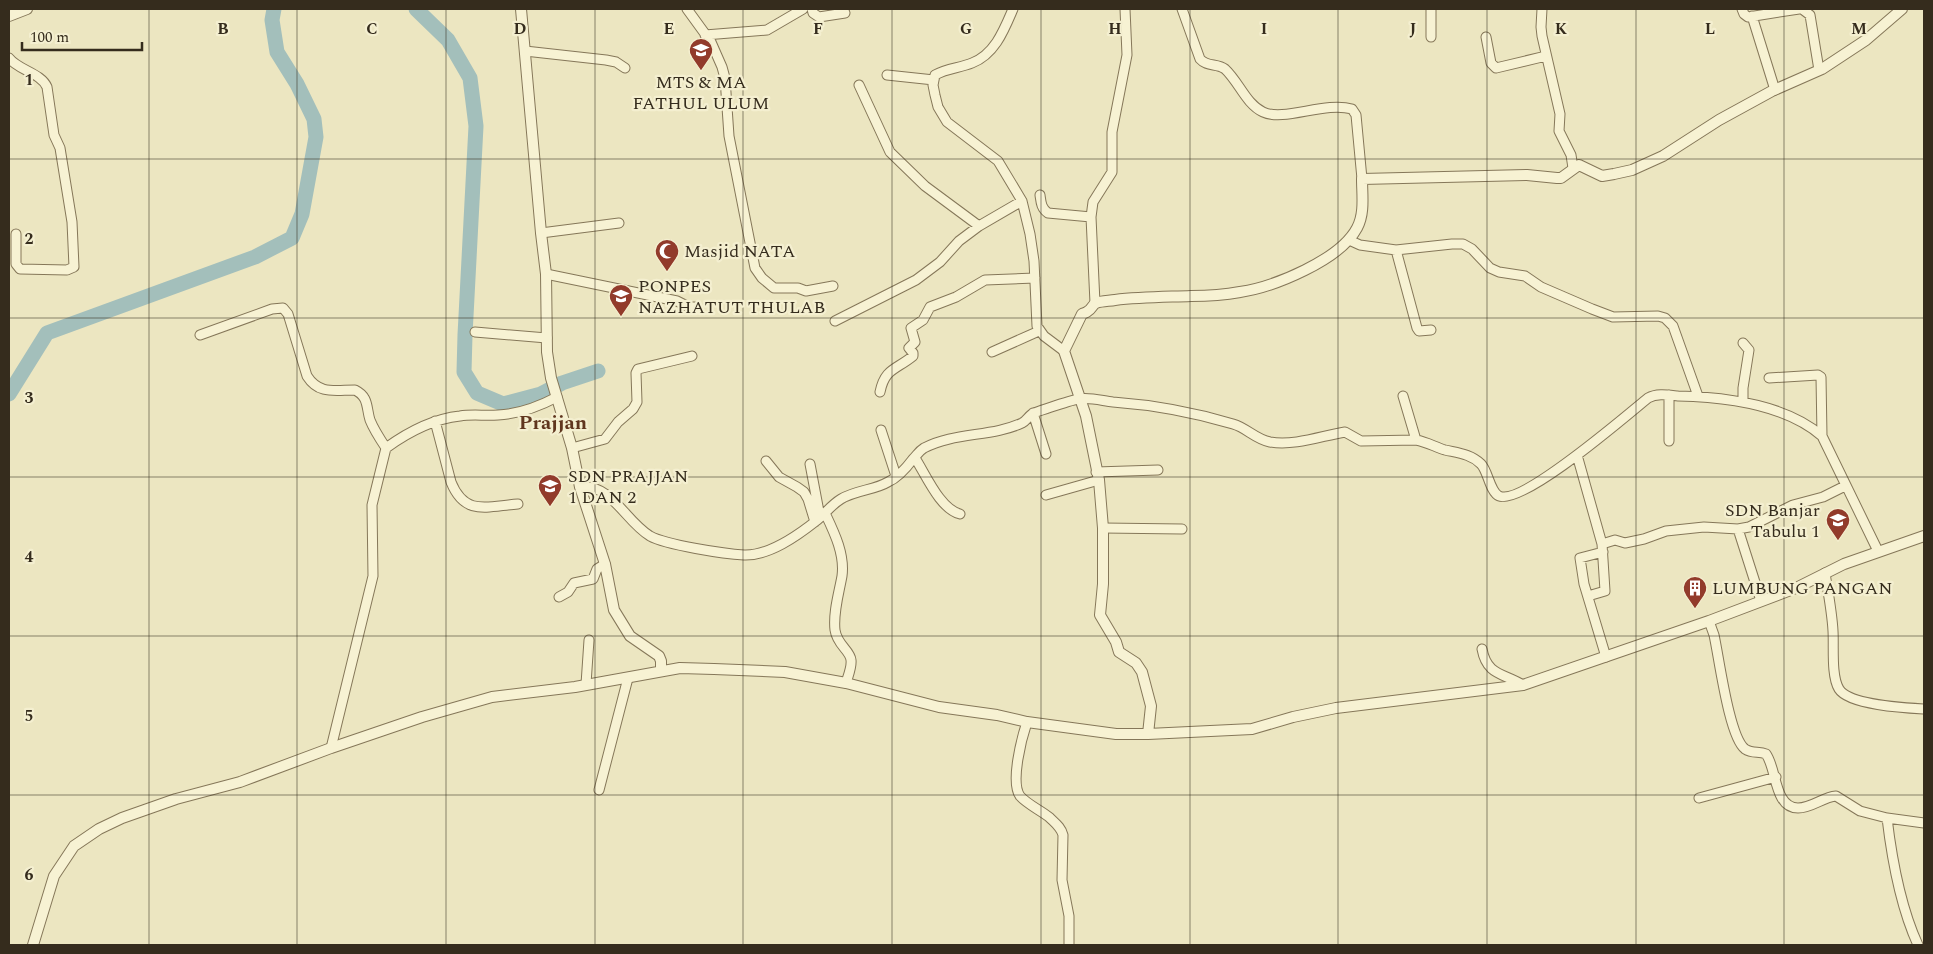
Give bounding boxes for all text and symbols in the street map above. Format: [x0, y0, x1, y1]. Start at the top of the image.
text: B [217, 17, 229, 41]
text: C [366, 17, 378, 41]
text: D [514, 17, 527, 41]
text: E [664, 17, 674, 41]
text: F [813, 17, 823, 41]
text: G [960, 17, 972, 41]
text: H [1108, 17, 1122, 41]
text: I [1261, 17, 1267, 41]
text: J [1410, 17, 1417, 41]
text: K [1555, 17, 1568, 41]
text: L [1705, 17, 1715, 41]
text: M [1851, 17, 1867, 41]
scale bar [22, 20, 142, 52]
text: 100 m [30, 26, 69, 49]
school or university icon: MTS & MA FATHUL ULUM [688, 37, 714, 71]
text: 1 [25, 68, 33, 92]
place label: MTS & MA FATHUL ULUM [633, 69, 769, 117]
text: 2 [25, 227, 34, 251]
mosque icon: Masjid NATA [654, 238, 680, 272]
place label: Masjid NATA [684, 238, 796, 265]
place label: PONPES NAZHATUT THULAB [638, 273, 825, 321]
school or university icon: PONPES NAZHATUT THULAB [608, 283, 634, 317]
text: 3 [25, 386, 34, 410]
district label: Prajjan [519, 408, 587, 438]
place label: SDN PRAJJAN 1 DAN 2 [568, 463, 688, 511]
school or university icon: SDN PRAJJAN 1 DAN 2 [537, 473, 563, 507]
place label: SDN Banjar Tabulu 1 [1725, 497, 1820, 545]
school or university icon: SDN Banjar Tabulu 1 [1825, 507, 1851, 541]
text: 4 [25, 545, 34, 569]
building icon: LUMBUNG PANGAN [1682, 575, 1708, 609]
place label: LUMBUNG PANGAN [1712, 575, 1893, 602]
text: 5 [25, 704, 33, 728]
text: 6 [25, 863, 34, 887]

